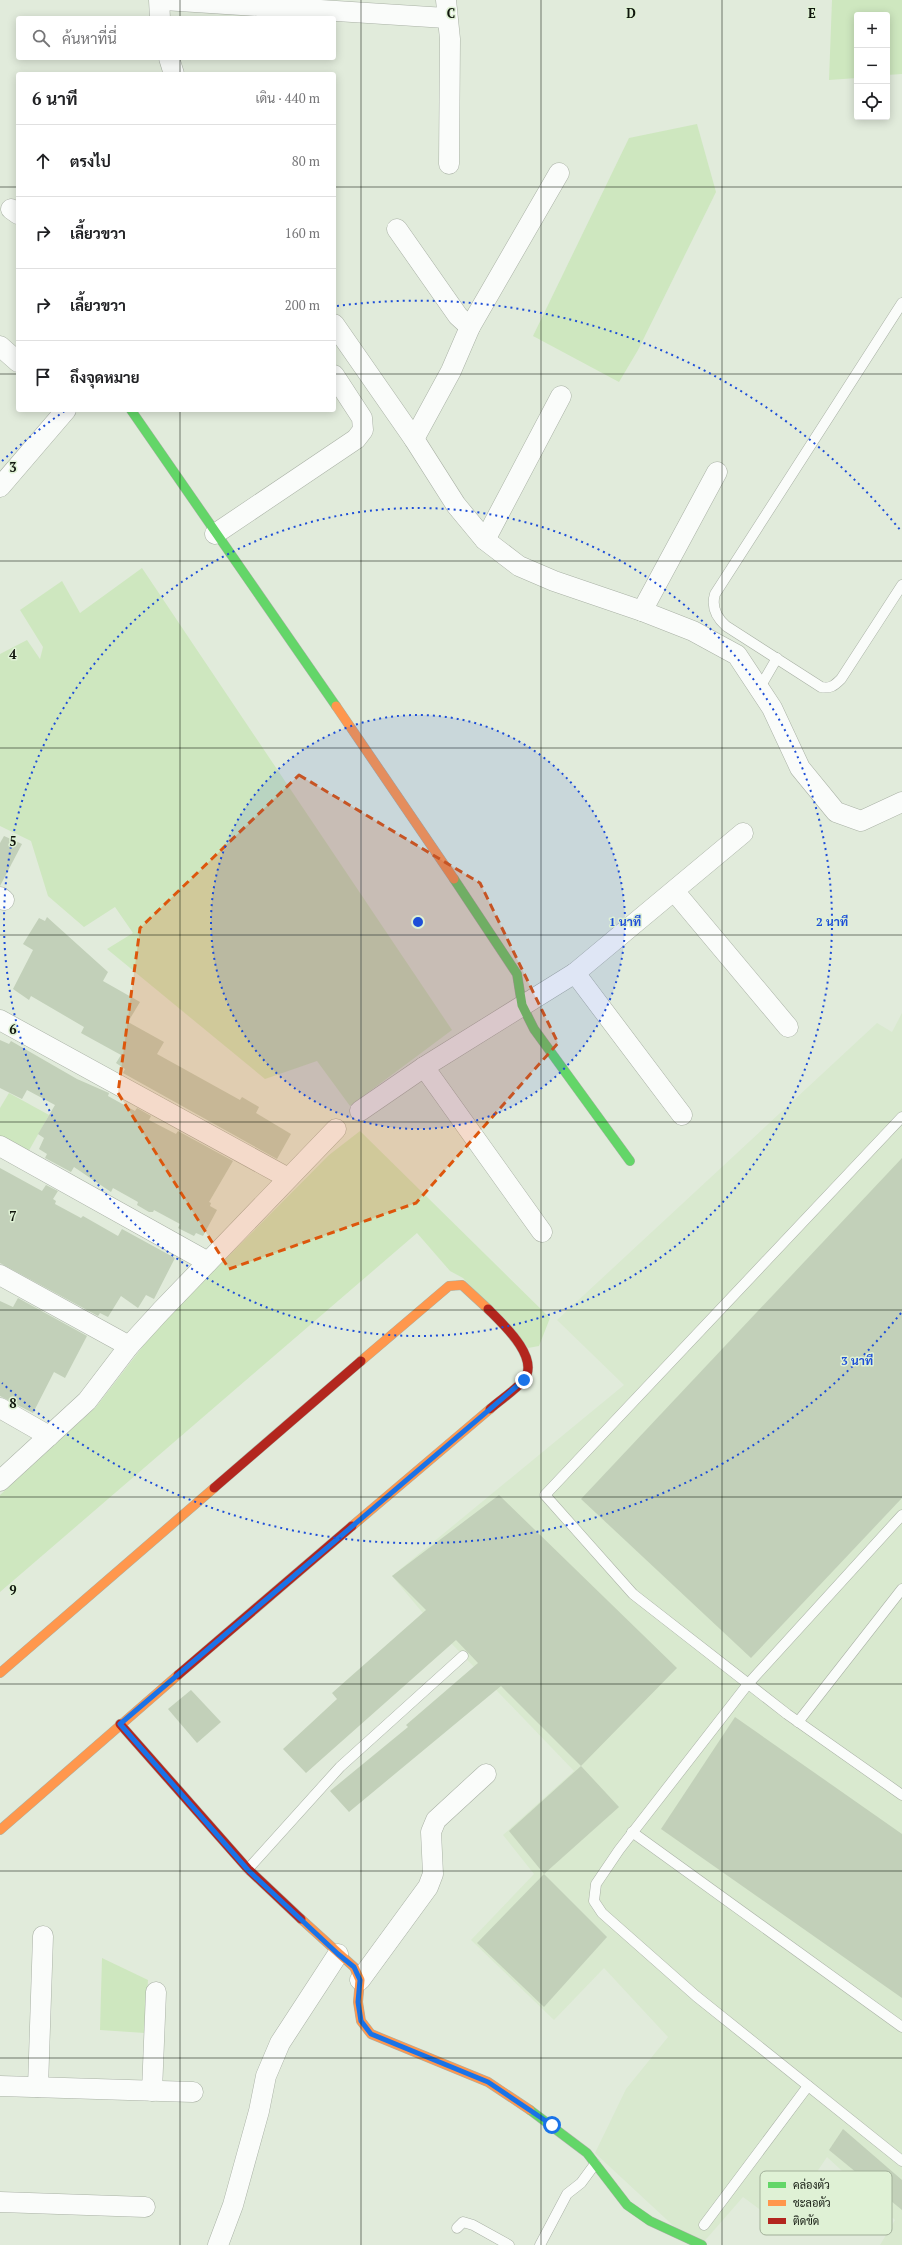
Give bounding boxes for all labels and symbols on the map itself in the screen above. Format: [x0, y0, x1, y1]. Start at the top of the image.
text: C [447, 4, 455, 22]
text: D [626, 4, 636, 22]
text: E [808, 4, 816, 22]
text: 3 [9, 458, 17, 476]
text: 4 [9, 645, 17, 663]
text: 5 [9, 832, 17, 850]
text: 1 นาที [609, 914, 641, 929]
text: 2 นาที [816, 914, 848, 929]
centre of rings [411, 915, 425, 929]
text: 6 [9, 1020, 17, 1038]
text: 7 [9, 1207, 17, 1225]
text: 3 นาที [841, 1353, 873, 1368]
route end [515, 1371, 533, 1389]
text: 8 [9, 1394, 17, 1412]
text: 9 [9, 1581, 17, 1599]
route start [543, 2116, 561, 2134]
legend [760, 2171, 892, 2235]
text: คล่องตัว [793, 2178, 830, 2192]
text: ชะลอตัว [793, 2196, 831, 2210]
text: ติดขัด [793, 2214, 819, 2228]

